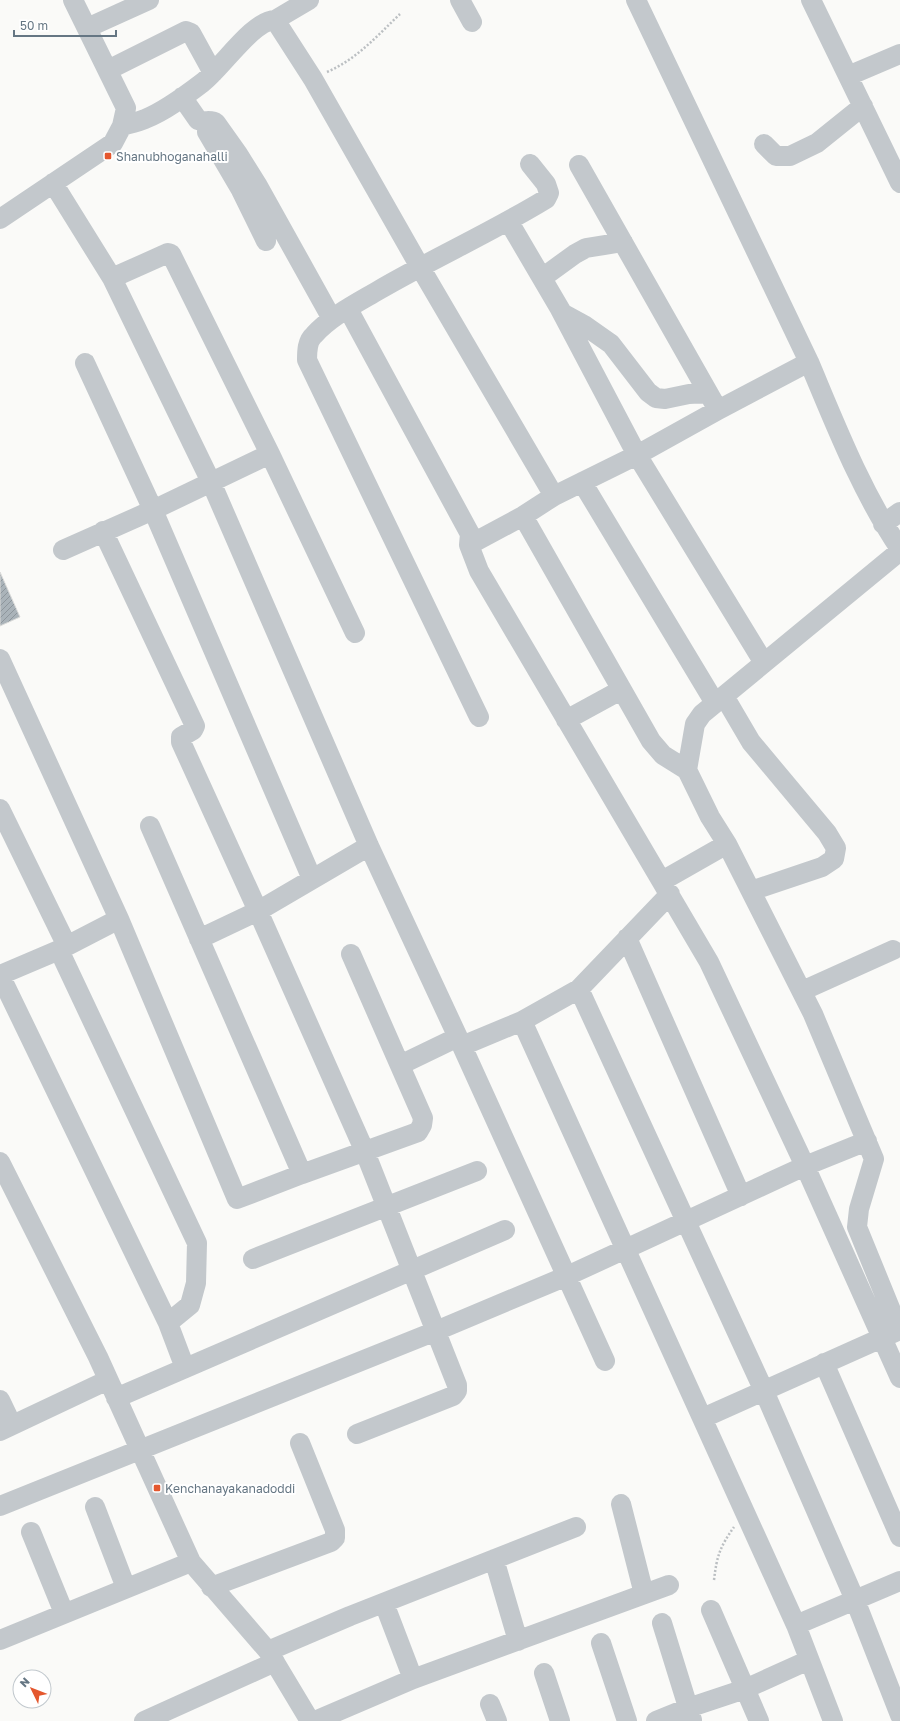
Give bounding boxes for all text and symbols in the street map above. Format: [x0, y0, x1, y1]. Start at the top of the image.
scale bar [14, 12, 116, 38]
text: 50 m [20, 18, 48, 33]
place label: Shanubhoganahalli [116, 149, 228, 164]
marker: Shanubhoganahalli [103, 151, 113, 161]
place label: Kenchanayakanadoddi [165, 1481, 295, 1496]
marker: Kenchanayakanadoddi [152, 1483, 162, 1493]
north arrow [12, 1669, 52, 1709]
text: N [17, 1674, 32, 1689]

